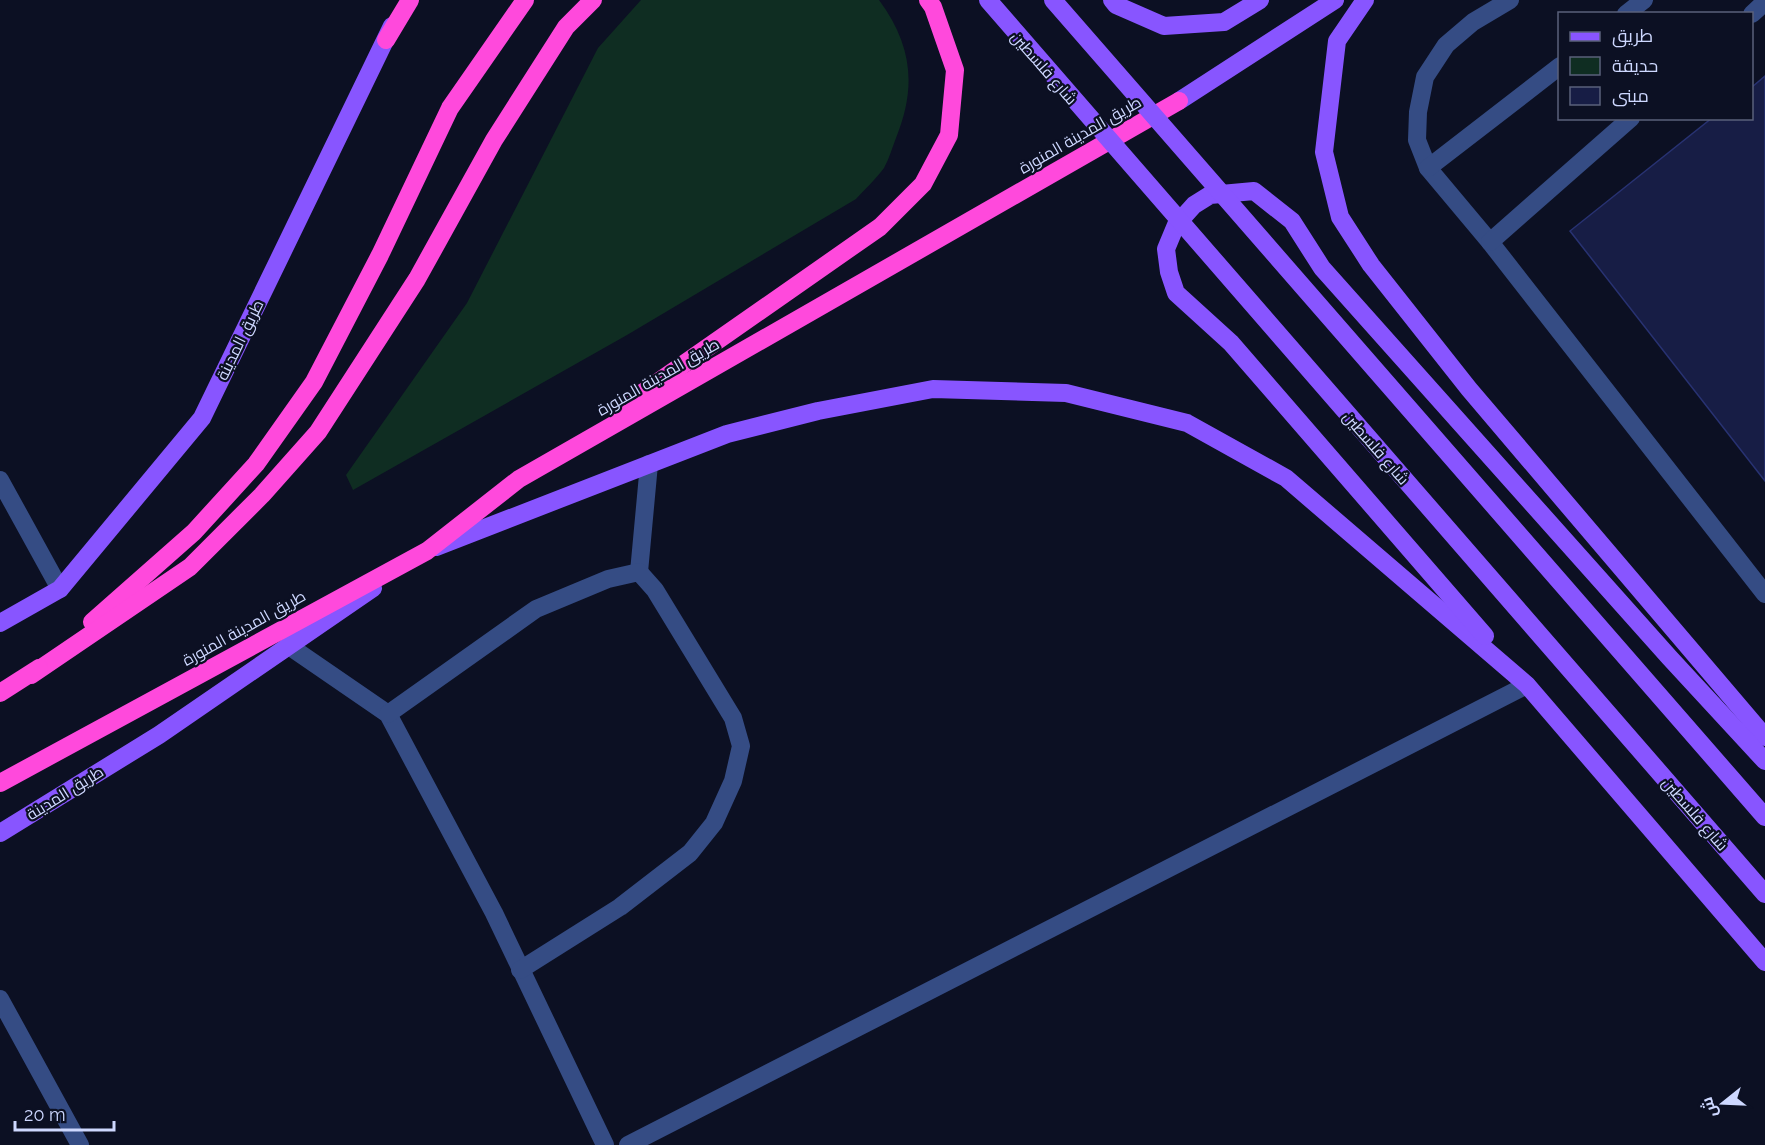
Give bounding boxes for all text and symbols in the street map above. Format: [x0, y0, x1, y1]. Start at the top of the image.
legend [1558, 12, 1753, 120]
text: طريق [1612, 25, 1653, 48]
street label: شارع فلسطين [1005, 27, 1081, 110]
text: حديقة [1612, 55, 1658, 76]
text: مبنى [1612, 85, 1649, 107]
street label: طريق المدينة المنورة [1015, 92, 1145, 179]
street label: طريق المدينة [212, 297, 268, 384]
street label: طريق المدينة المنورة [593, 334, 723, 421]
street label: شارع فلسطين [1337, 407, 1413, 490]
street label: طريق المدينة المنورة [179, 586, 309, 671]
street label: طريق المدينة [23, 762, 107, 825]
street label: شارع فلسطين [1656, 773, 1732, 856]
north arrow [1693, 1073, 1753, 1133]
scale bar [15, 1094, 114, 1132]
text: ش [1697, 1095, 1721, 1120]
text: 20 m [24, 1104, 66, 1125]

